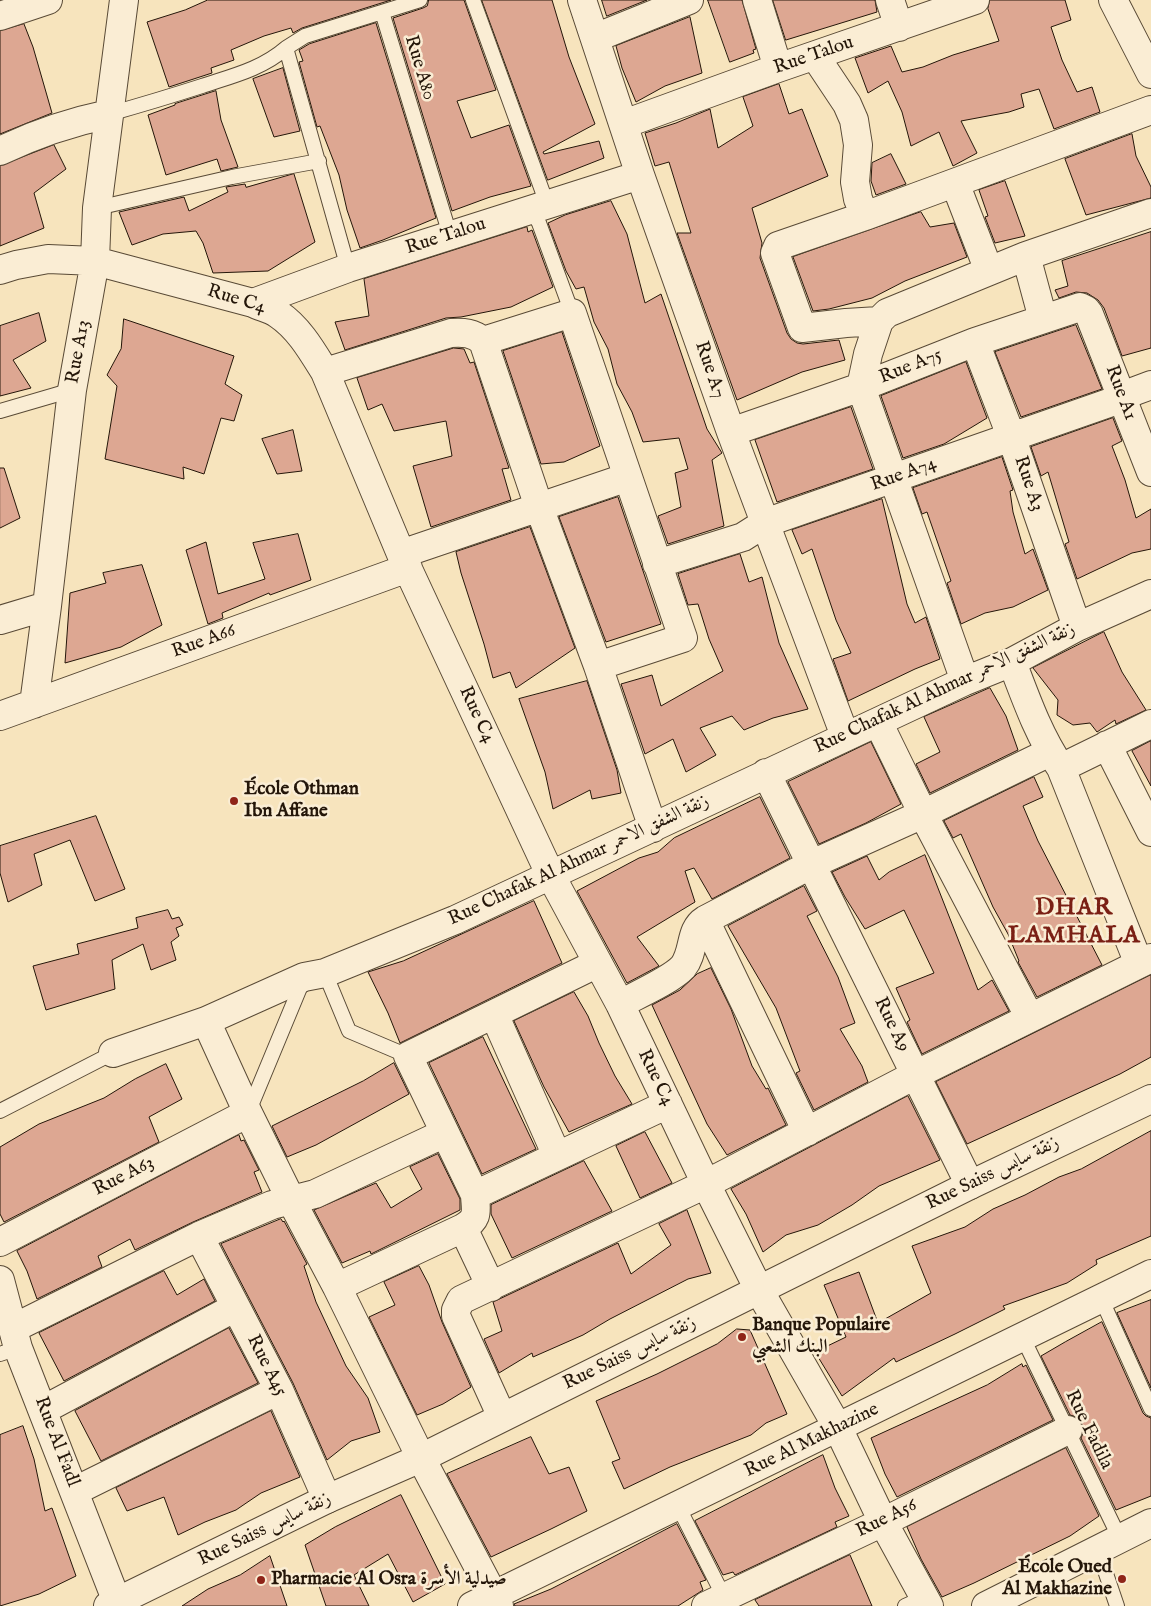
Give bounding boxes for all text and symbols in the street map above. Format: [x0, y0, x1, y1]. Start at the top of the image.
street label: Rue Talou [771, 32, 857, 80]
street label: Rue A80 [398, 33, 440, 103]
street label: Rue Talou [403, 213, 489, 261]
street label: Rue C4 [204, 280, 268, 320]
street label: Rue A13 [62, 318, 96, 386]
street label: Rue A7 [689, 338, 729, 402]
street label: Rue A75 [876, 344, 946, 390]
street label: Rue A1 [1099, 362, 1141, 424]
street label: Rue A74 [868, 453, 940, 497]
street label: Rue A3 [1008, 453, 1048, 515]
street label: Rue Chafak Al Ahmar زنقة الشفق الاحمر [811, 618, 1079, 760]
street label: Rue A66 [169, 620, 239, 664]
street label: Rue C4 [453, 683, 499, 747]
place label: École Othman Ibn Affane [244, 779, 359, 823]
street label: Rue Chafak Al Ahmar زنقة الشفق الاحمر [445, 790, 713, 932]
marker: École Othman Ibn Affane [228, 795, 240, 807]
district label: DHAR LAMHALA [1007, 895, 1141, 951]
street label: Rue A9 [868, 994, 914, 1056]
street label: Rue C4 [632, 1046, 678, 1110]
street label: Rue Saiss زنقة سايس [923, 1132, 1063, 1216]
street label: Rue A63 [90, 1152, 158, 1202]
street label: Rue Saiss زنقة سايس [560, 1312, 700, 1396]
place label: Banque Populaire البنك الشعبي [752, 1315, 890, 1359]
street label: Rue A45 [241, 1331, 291, 1401]
marker: Banque Populaire البنك الشعبي [736, 1331, 748, 1343]
street label: Rue Fadila [1059, 1386, 1117, 1474]
street label: Rue Al Fadl [28, 1394, 84, 1490]
street label: Rue Al Makhazine [741, 1399, 883, 1483]
street label: Rue Saiss زنقة سايس [195, 1488, 335, 1572]
street label: Rue A56 [853, 1495, 921, 1543]
place label: École Oued Al Makhazine [1003, 1557, 1112, 1601]
place label: Pharmacie Al Osra صيدلية الأسرة [271, 1569, 507, 1591]
marker: École Oued Al Makhazine [1116, 1573, 1128, 1585]
marker: Pharmacie Al Osra صيدلية الأسرة [255, 1574, 267, 1586]

